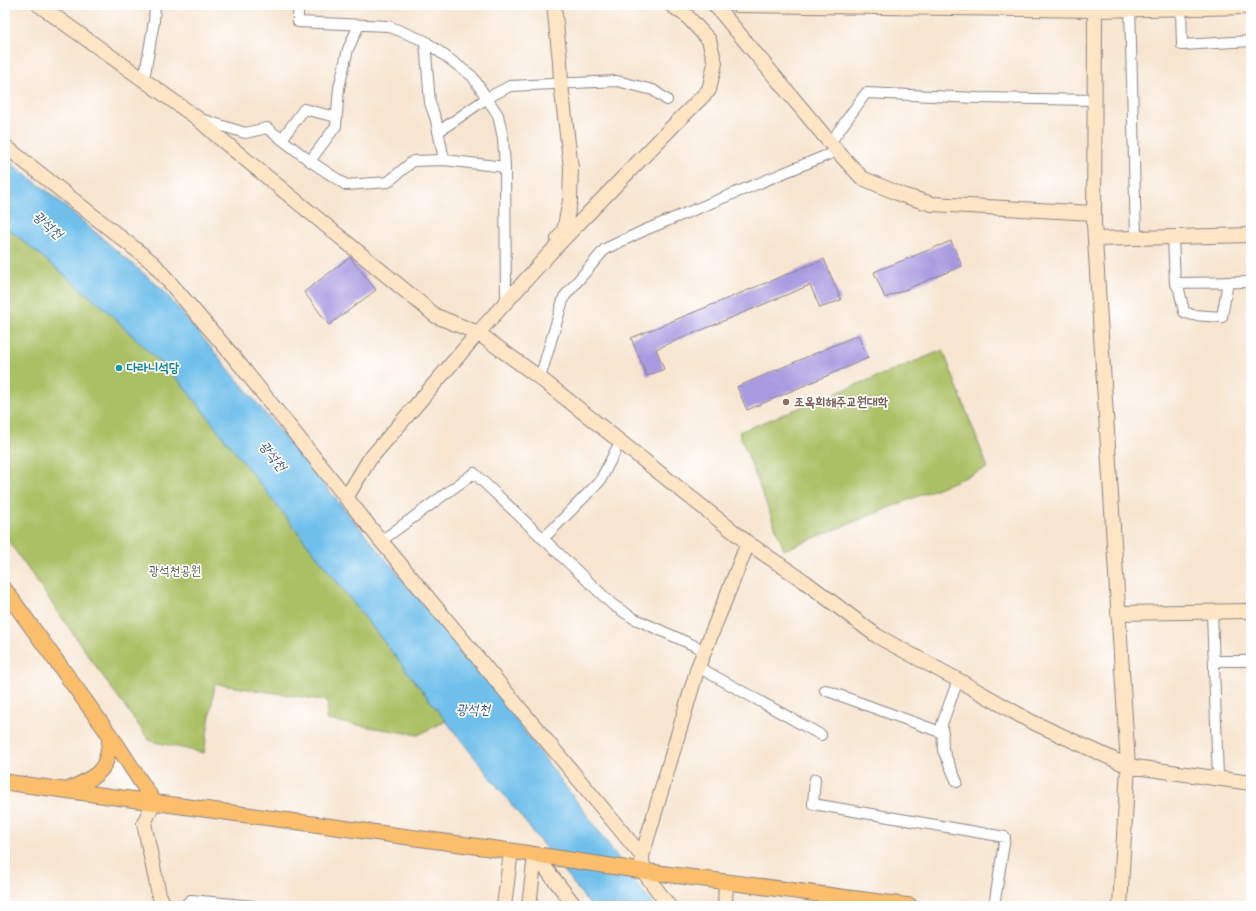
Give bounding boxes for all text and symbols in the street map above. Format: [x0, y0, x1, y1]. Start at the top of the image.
water label: 광석천 [30, 207, 68, 244]
place label: 다라니석당 [126, 360, 180, 376]
marker: 다라니석당 [114, 363, 124, 373]
place label: 조옥희해주교원대학 [794, 394, 889, 410]
marker: 조옥희해주교원대학 [781, 397, 791, 407]
water label: 광석천 [256, 437, 291, 476]
park label: 광석천공원 [149, 563, 201, 579]
water label: 광석천 [456, 701, 492, 718]

